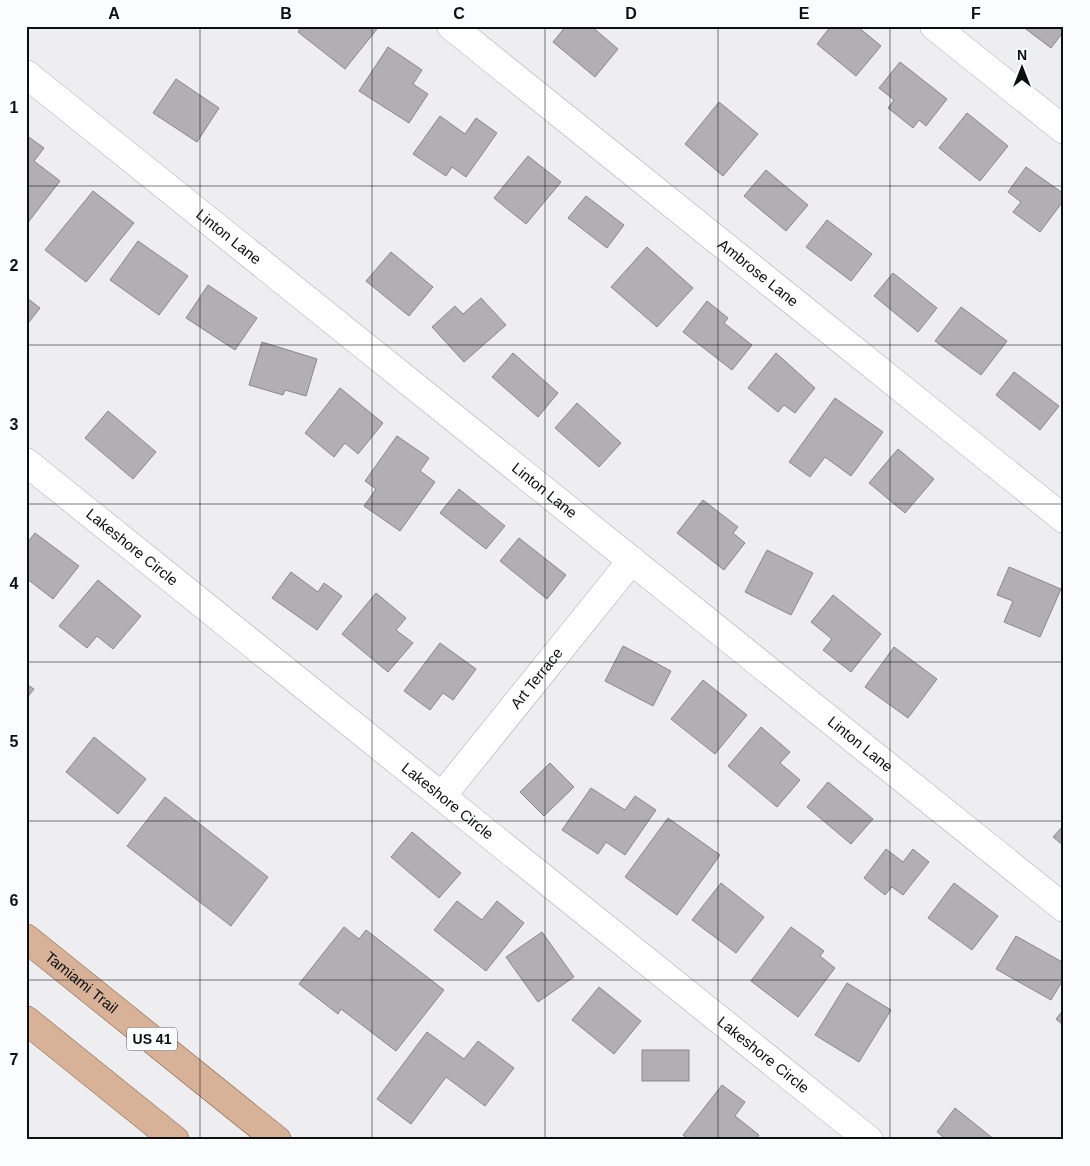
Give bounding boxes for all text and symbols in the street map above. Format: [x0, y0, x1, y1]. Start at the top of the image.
text: A [108, 5, 120, 22]
text: B [280, 5, 292, 22]
text: C [453, 5, 465, 22]
text: D [625, 5, 637, 22]
text: E [799, 5, 810, 22]
text: F [971, 5, 981, 22]
north arrow [998, 42, 1048, 92]
text: N [1017, 47, 1027, 63]
text: 1 [10, 99, 19, 116]
street label: Linton Lane [193, 205, 265, 268]
street label: Ambrose Lane [715, 235, 802, 310]
text: 2 [10, 257, 19, 274]
text: 3 [10, 416, 19, 433]
street label: Linton Lane [509, 459, 581, 521]
street label: Lakeshore Circle [83, 505, 181, 589]
text: 4 [10, 575, 19, 592]
street label: Art Terrace [507, 644, 566, 712]
street label: Linton Lane [825, 713, 896, 775]
text: 5 [10, 733, 19, 750]
street label: Lakeshore Circle [399, 759, 497, 843]
text: 6 [10, 892, 19, 909]
street label: Tamiami Trail [42, 948, 121, 1016]
street label: Lakeshore Circle [714, 1013, 813, 1096]
road number: US 41 [127, 1028, 177, 1050]
text: 7 [10, 1051, 19, 1068]

